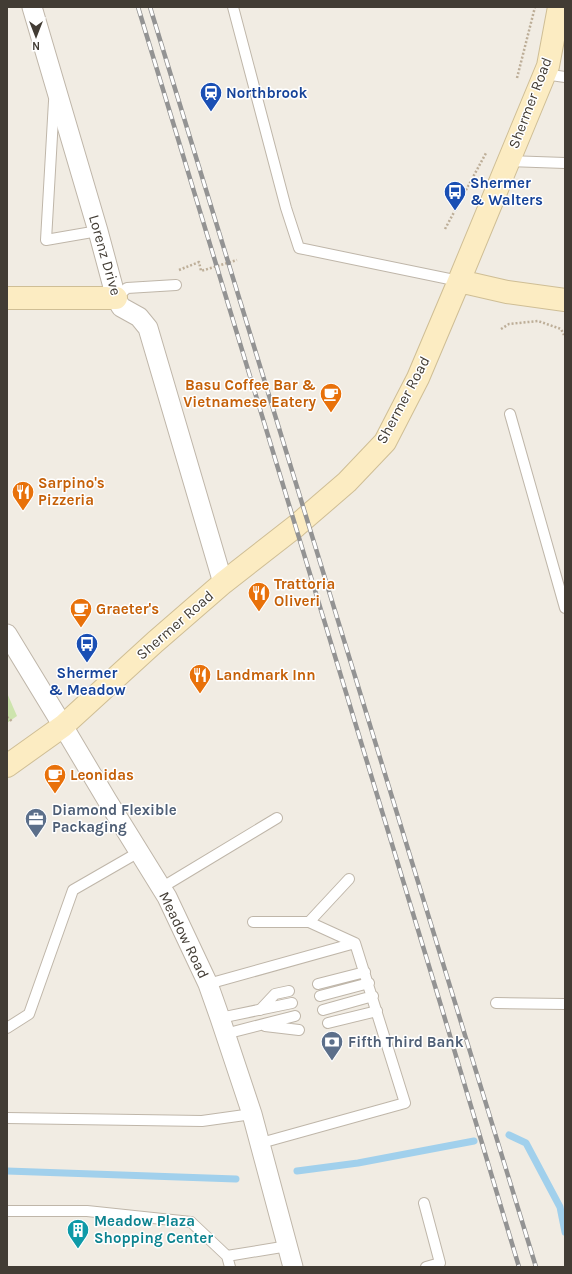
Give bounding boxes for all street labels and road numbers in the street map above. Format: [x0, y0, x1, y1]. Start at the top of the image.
street label: Shermer Road [504, 55, 556, 151]
street label: Lorenz Drive [85, 213, 125, 297]
street label: Shermer Road [372, 353, 434, 447]
street label: Shermer Road [133, 587, 217, 663]
street label: Meadow Road [155, 888, 213, 982]

